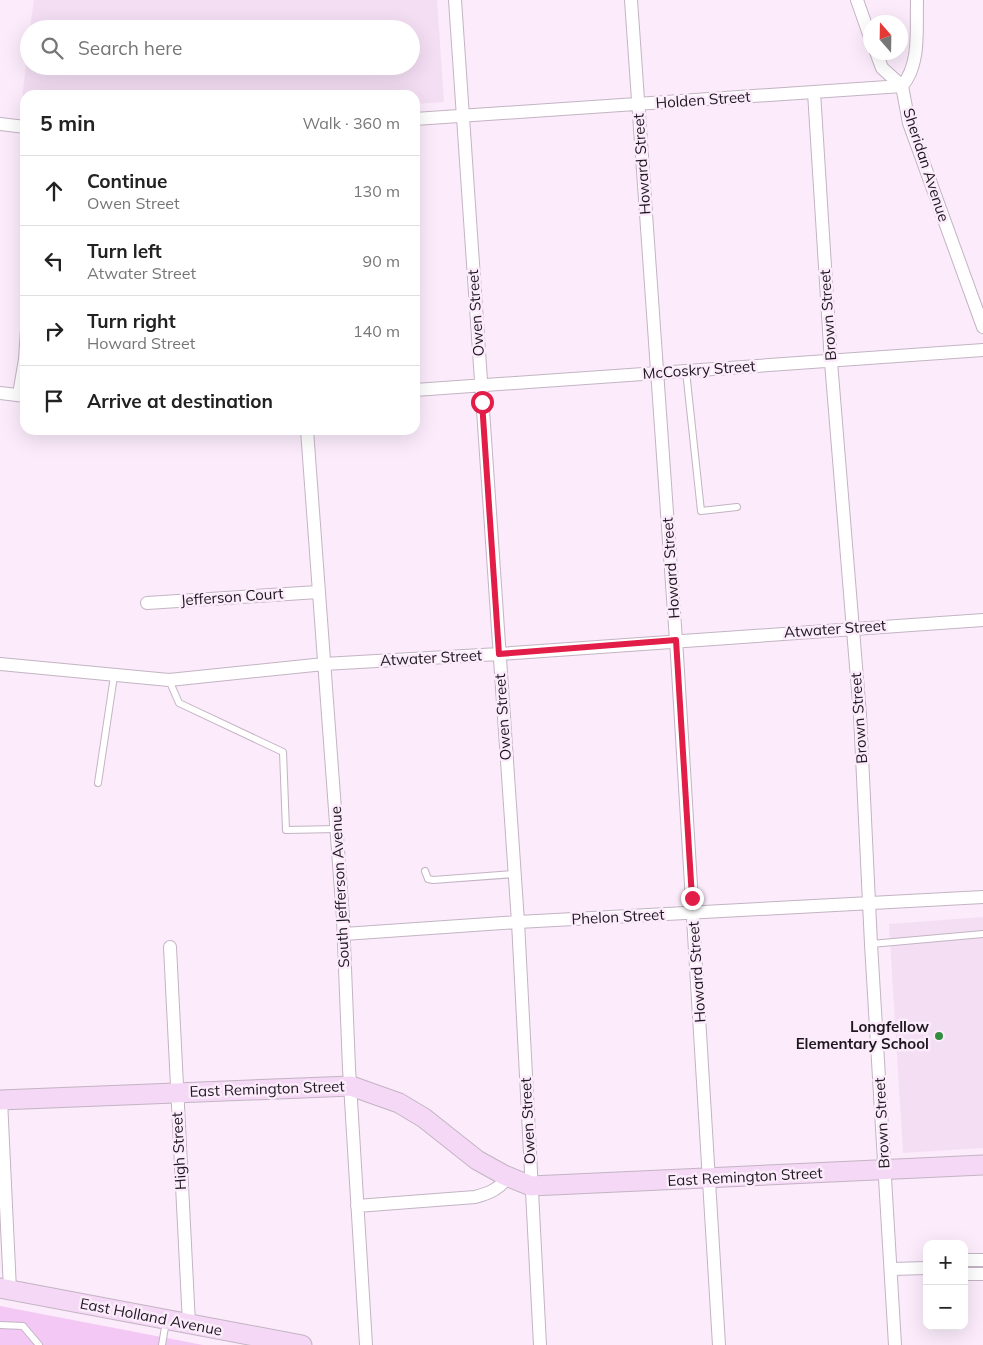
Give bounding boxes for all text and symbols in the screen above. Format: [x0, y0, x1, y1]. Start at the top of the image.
north arrow [863, 15, 908, 60]
search box [20, 20, 420, 75]
icon: search [38, 34, 66, 62]
text: Search here [78, 36, 182, 60]
street label: Holden Street [655, 87, 751, 112]
street label: Sheridan Avenue [899, 106, 954, 224]
text: 5 min [40, 110, 95, 136]
text: Walk · 360 m [302, 113, 400, 133]
street label: Howard Street [628, 113, 655, 215]
text: Continue [87, 169, 167, 193]
icon: ahead [40, 177, 68, 205]
text: 130 m [353, 181, 400, 201]
text: Owen Street [87, 193, 180, 213]
text: Turn left [87, 239, 162, 263]
icon: left [40, 247, 68, 275]
text: 90 m [363, 251, 400, 271]
text: Atwater Street [87, 263, 196, 283]
street label: Owen Street [463, 269, 488, 357]
street label: Brown Street [815, 269, 840, 361]
text: Turn right [87, 309, 176, 333]
icon: right [40, 317, 68, 345]
text: 140 m [353, 321, 400, 341]
text: Howard Street [87, 333, 195, 353]
street label: McCoskry Street [642, 356, 756, 383]
icon: arrive [40, 387, 68, 415]
text: Arrive at destination [87, 389, 273, 413]
route start [471, 391, 494, 414]
street label: Howard Street [657, 517, 684, 619]
street label: Jefferson Court [180, 583, 284, 610]
street label: Atwater Street [783, 615, 887, 642]
street label: Atwater Street [379, 645, 483, 670]
street label: Brown Street [846, 672, 871, 764]
street label: Owen Street [490, 673, 515, 761]
street label: South Jefferson Avenue [326, 806, 353, 968]
route end [681, 887, 704, 910]
street label: Phelon Street [571, 905, 665, 928]
street label: Howard Street [683, 921, 710, 1023]
place label: Longfellow Elementary School [796, 1017, 930, 1053]
marker: Longfellow Elementary School [933, 1030, 945, 1042]
street label: East Remington Street [189, 1076, 345, 1101]
street label: Owen Street [516, 1077, 539, 1165]
street label: Brown Street [870, 1077, 893, 1169]
street label: High Street [167, 1111, 190, 1191]
street label: East Remington Street [667, 1163, 823, 1190]
map controls [923, 1240, 968, 1330]
button: + [923, 1240, 968, 1285]
button: − [923, 1285, 968, 1330]
street label: East Holland Avenue [78, 1293, 224, 1340]

